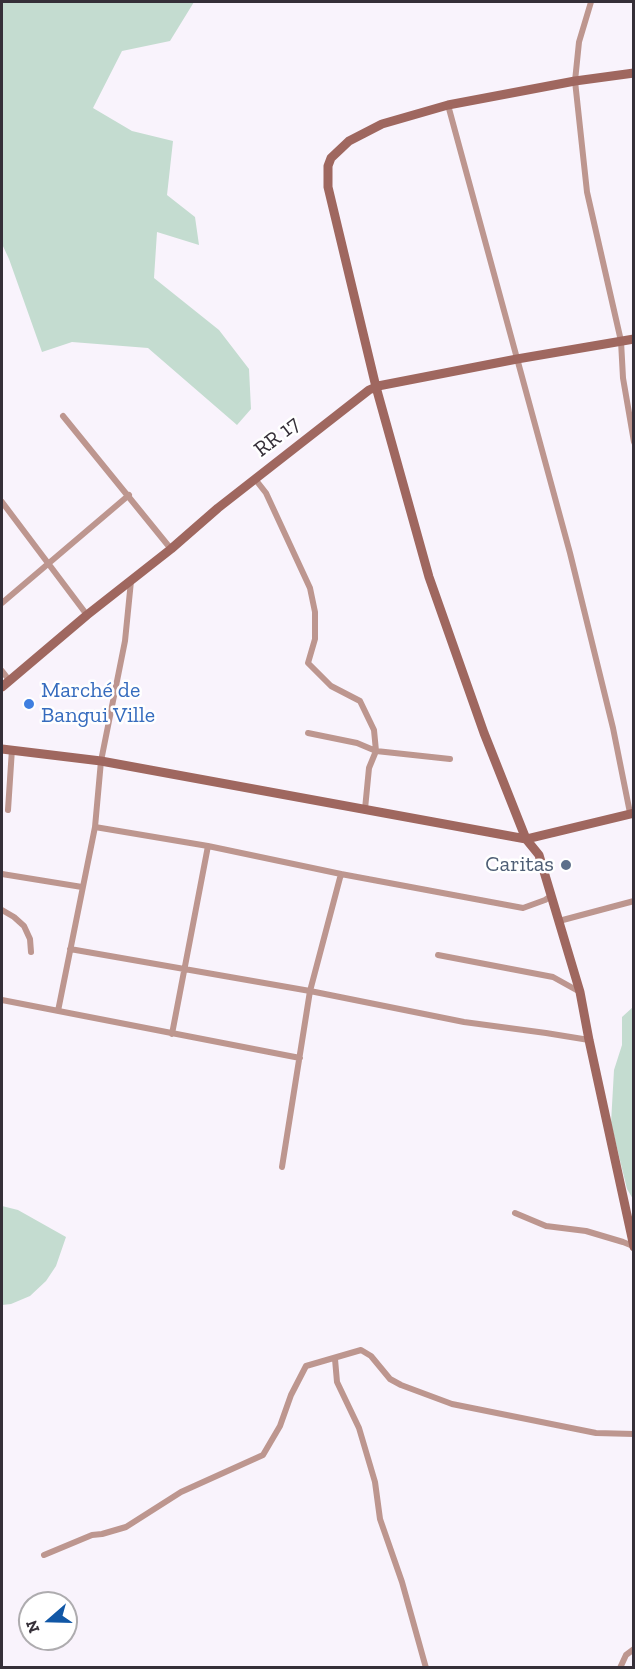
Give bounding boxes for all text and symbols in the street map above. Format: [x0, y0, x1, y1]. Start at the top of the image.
street label: RR 17 [249, 411, 305, 463]
place label: Marché de Bangui Ville [41, 678, 155, 730]
marker: Marché de Bangui Ville [22, 697, 36, 711]
place label: Caritas [485, 852, 554, 878]
marker: Caritas [559, 858, 573, 872]
north arrow [18, 1591, 78, 1651]
text: N [21, 1618, 44, 1636]

